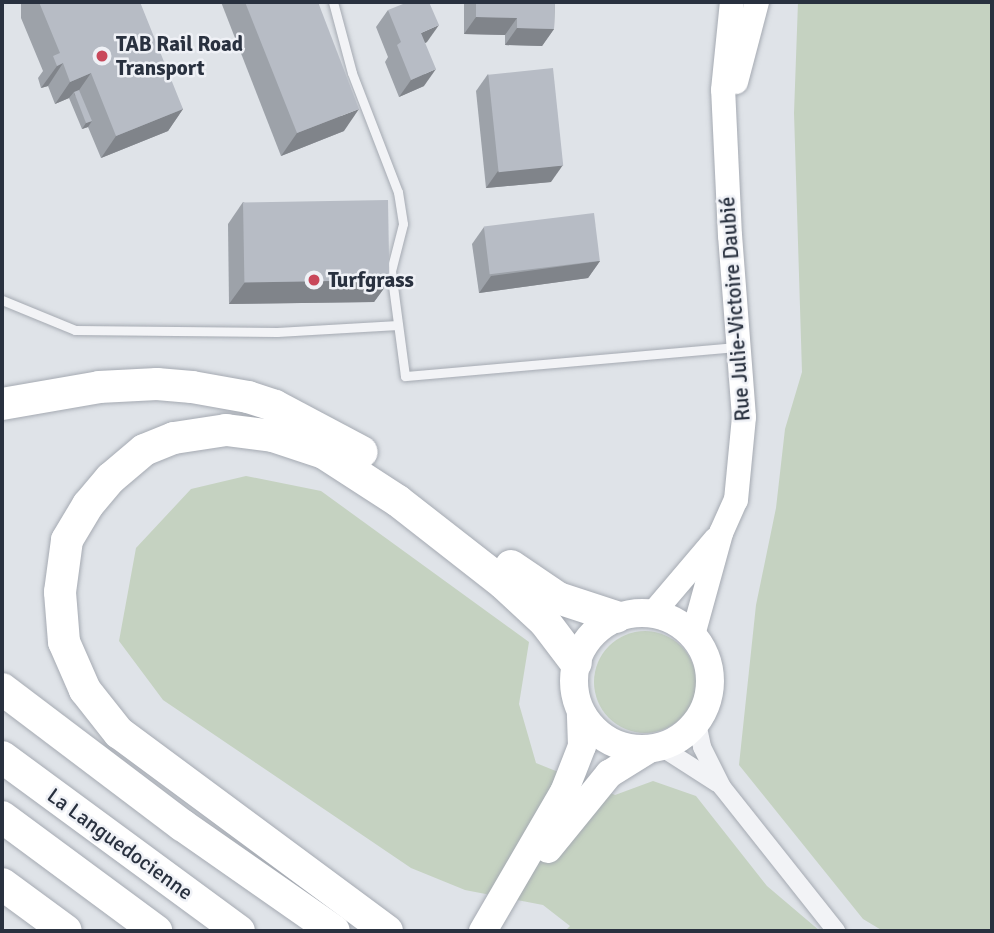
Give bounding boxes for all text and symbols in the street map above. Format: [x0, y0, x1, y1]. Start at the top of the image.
place label: TAB Rail Road Transport [116, 31, 243, 81]
marker: TAB Rail Road Transport [94, 48, 110, 64]
street label: Rue Julie-Victoire Daubié [715, 196, 755, 422]
place label: Turfgrass [328, 267, 414, 293]
marker: Turfgrass [306, 272, 322, 288]
street label: La Languedocienne [42, 783, 198, 905]

